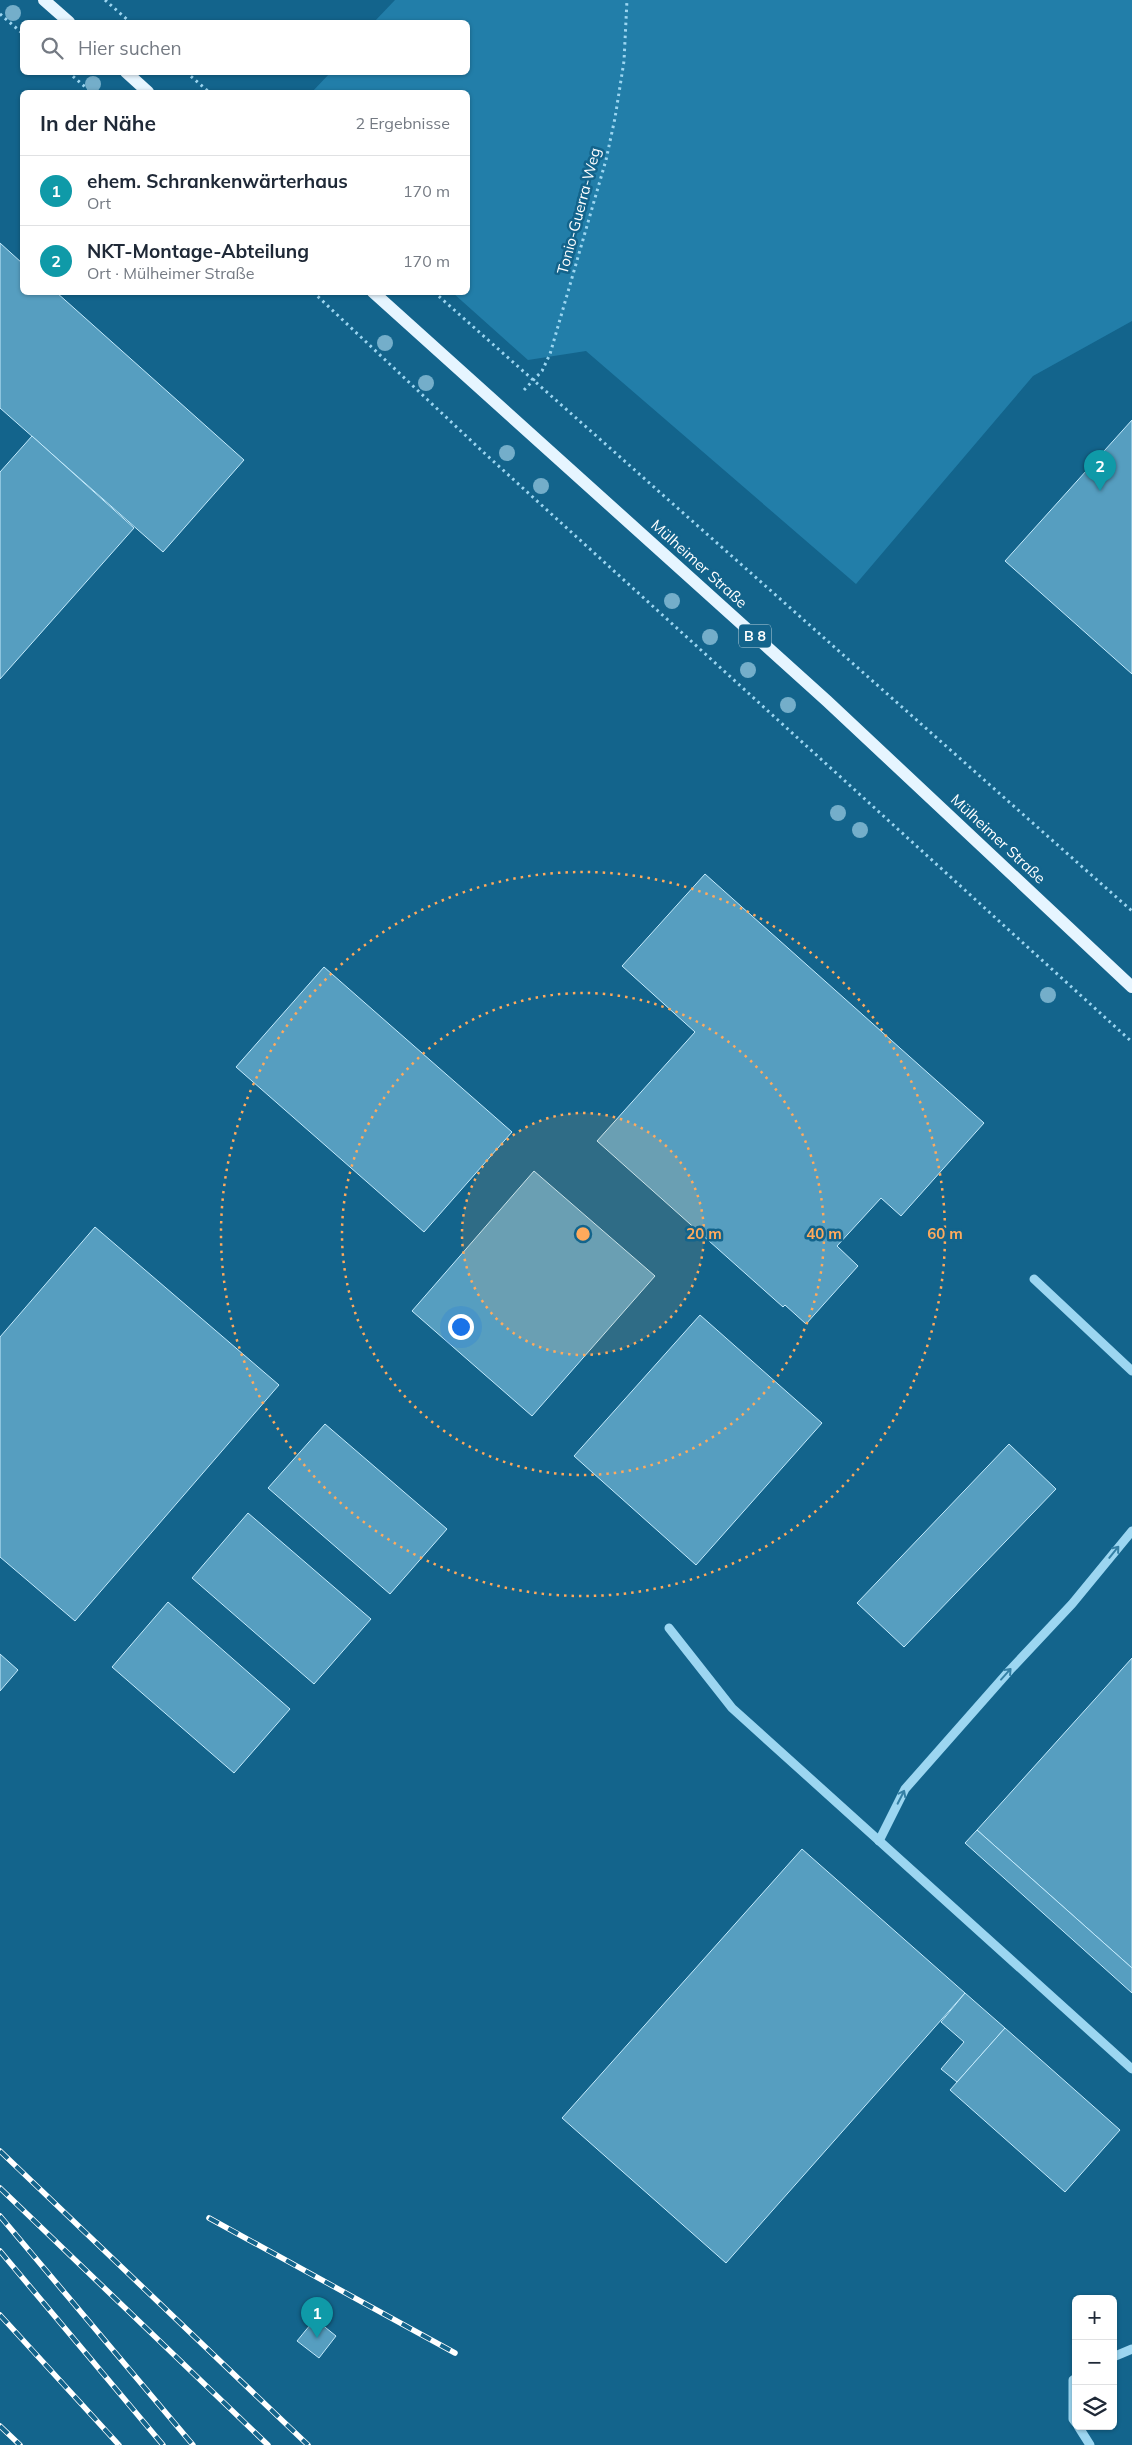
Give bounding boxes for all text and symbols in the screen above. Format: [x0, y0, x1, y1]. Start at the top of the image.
search box [20, 20, 470, 75]
icon: search [38, 34, 66, 62]
text: Hier suchen [78, 36, 182, 60]
text: In der Nähe [40, 110, 156, 136]
text: 2 Ergebnisse [355, 113, 450, 133]
street label: Tonio-Guerra-Weg [552, 145, 605, 276]
text: ehem. Schrankenwärterhaus [87, 169, 348, 193]
text: 1 [51, 181, 61, 201]
text: 170 m [403, 181, 450, 201]
text: Ort [87, 193, 111, 213]
text: NKT-Montage-Abteilung [87, 239, 309, 263]
text: 2 [51, 251, 61, 271]
text: 170 m [403, 251, 450, 271]
text: Ort · Mülheimer Straße [87, 263, 254, 283]
pin: 2 [1084, 450, 1116, 491]
street label: Mülheimer Straße [647, 515, 751, 612]
road number: B 8 [739, 624, 771, 648]
street label: Mülheimer Straße [947, 790, 1050, 887]
text: 20 m [686, 1224, 722, 1243]
text: 40 m [806, 1224, 842, 1243]
text: 60 m [927, 1224, 963, 1243]
centre of rings [574, 1225, 592, 1243]
your location [448, 1314, 474, 1340]
one-way arrow [1109, 1546, 1120, 1559]
one-way arrow [1001, 1668, 1012, 1681]
one-way arrow [896, 1790, 906, 1805]
map controls [1072, 2295, 1117, 2430]
button: + [1072, 2295, 1117, 2340]
pin: 1 [301, 2297, 333, 2338]
button: − [1072, 2340, 1117, 2385]
button: layers [1072, 2385, 1117, 2430]

